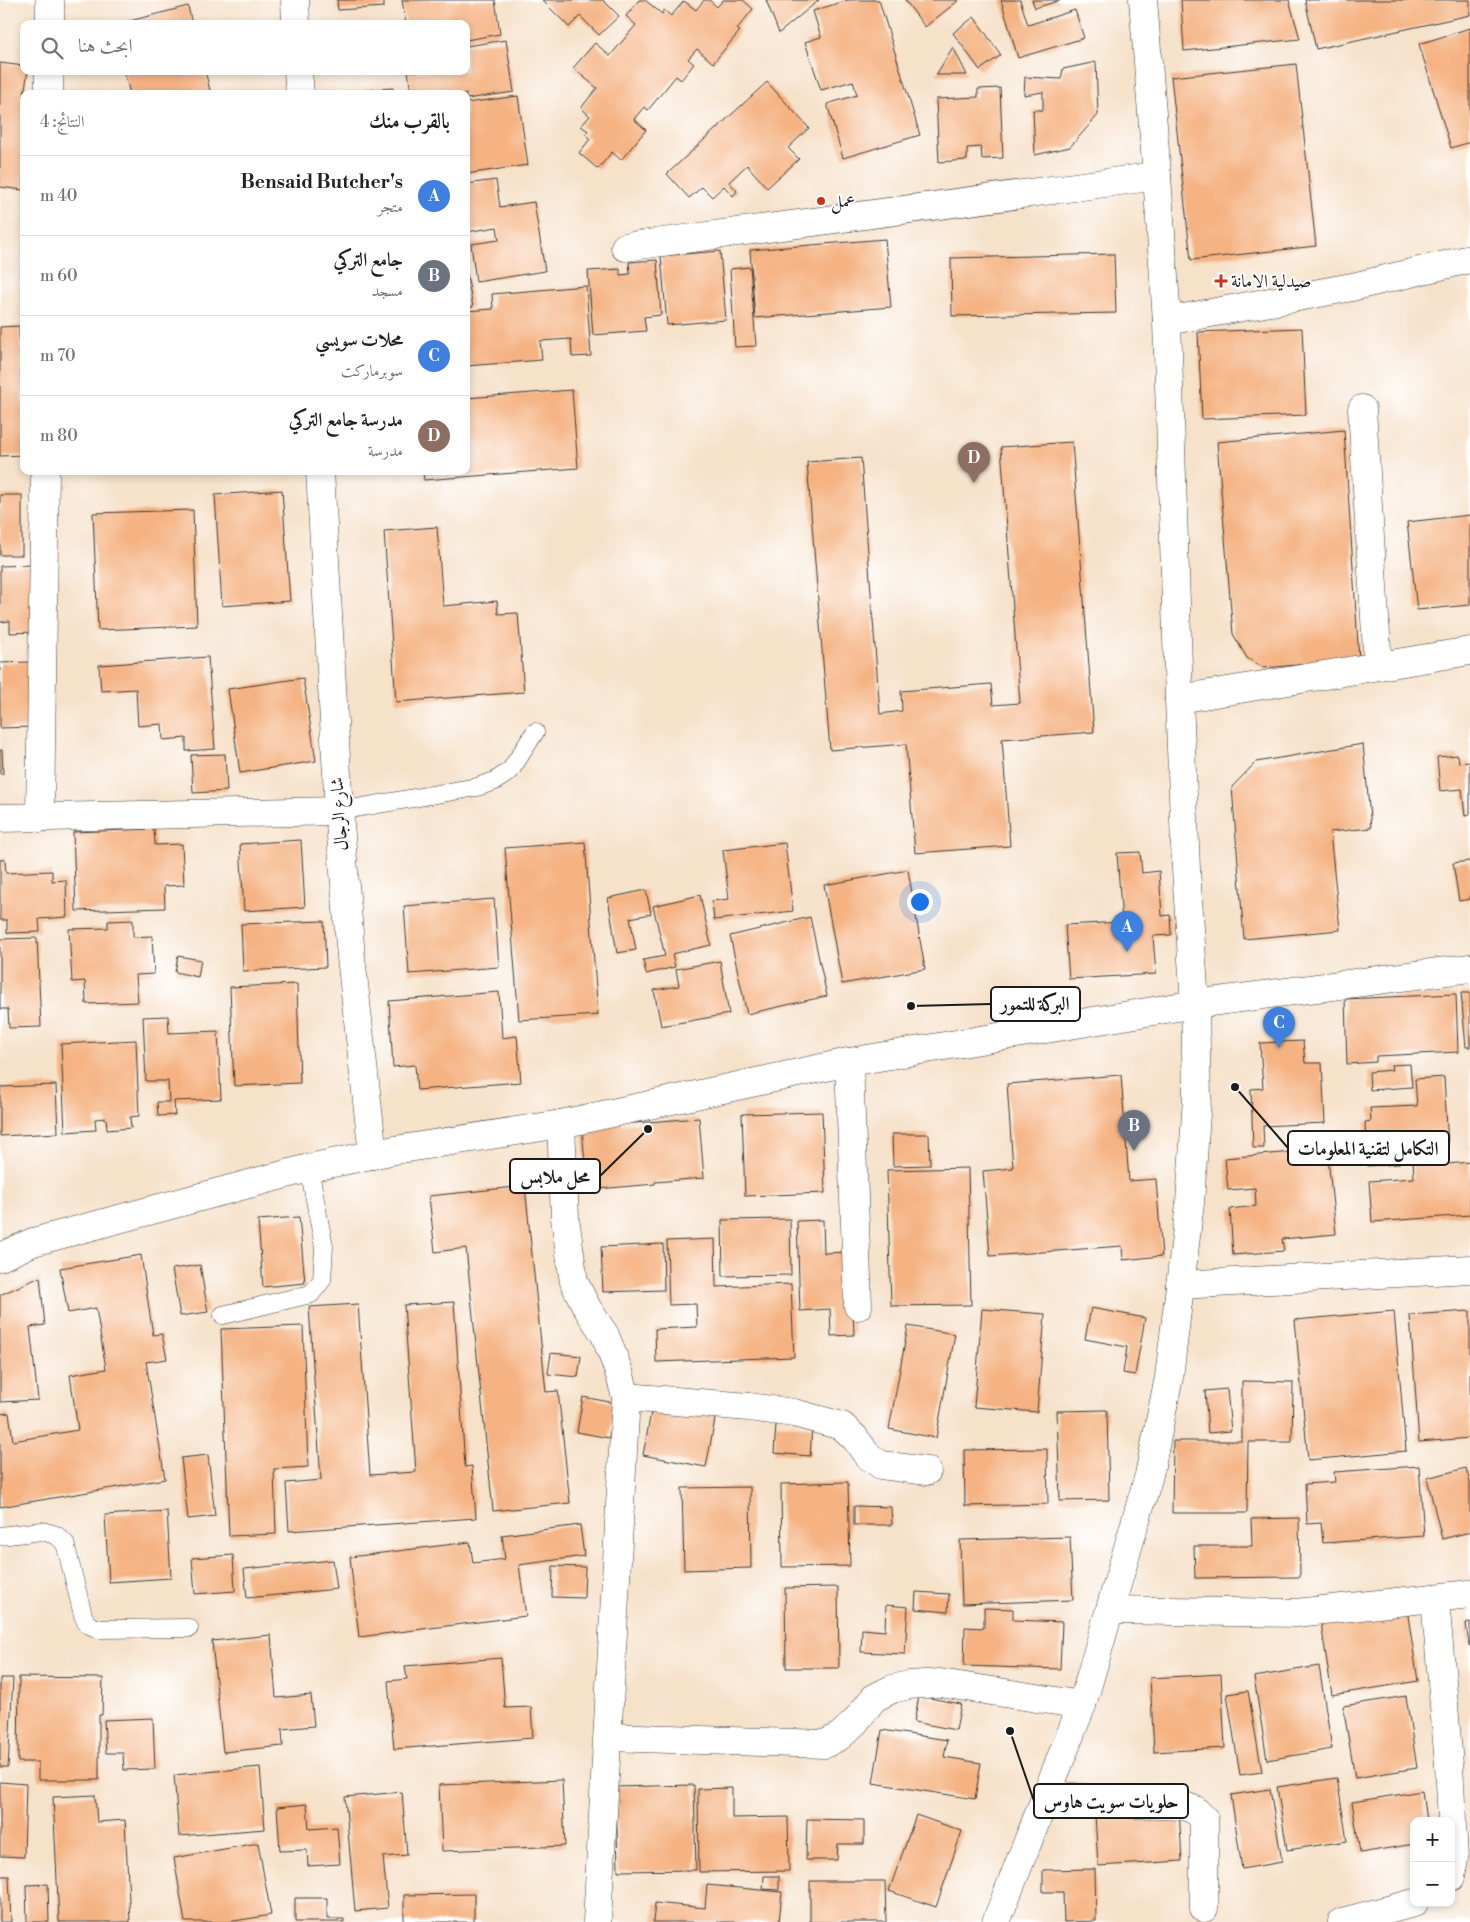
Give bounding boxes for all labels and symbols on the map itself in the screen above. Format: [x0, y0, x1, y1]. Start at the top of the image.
place label: عمل [831, 190, 855, 214]
marker: عمل [815, 195, 827, 207]
place label: صيدلية الامانة [1231, 270, 1311, 293]
marker: صيدلية الامانة [1215, 275, 1227, 287]
pin: D [958, 442, 990, 483]
street label: شارع الرجال [325, 776, 357, 852]
your location [907, 889, 933, 915]
pin: A [1111, 911, 1143, 952]
callout: البركة للتمور [991, 987, 1080, 1021]
text: البركة للتمور [998, 992, 1070, 1016]
pin: C [1263, 1007, 1295, 1048]
pin: B [1118, 1110, 1150, 1151]
callout: التكامل لتقنية المعلومات [1288, 1131, 1449, 1165]
text: التكامل لتقنية المعلومات [1297, 1137, 1439, 1162]
callout: محل ملابس [510, 1159, 600, 1193]
text: محل ملابس [520, 1165, 590, 1190]
callout: حلويات سويت هاوس [1034, 1784, 1188, 1818]
text: حلويات سويت هاوس [1044, 1790, 1178, 1814]

